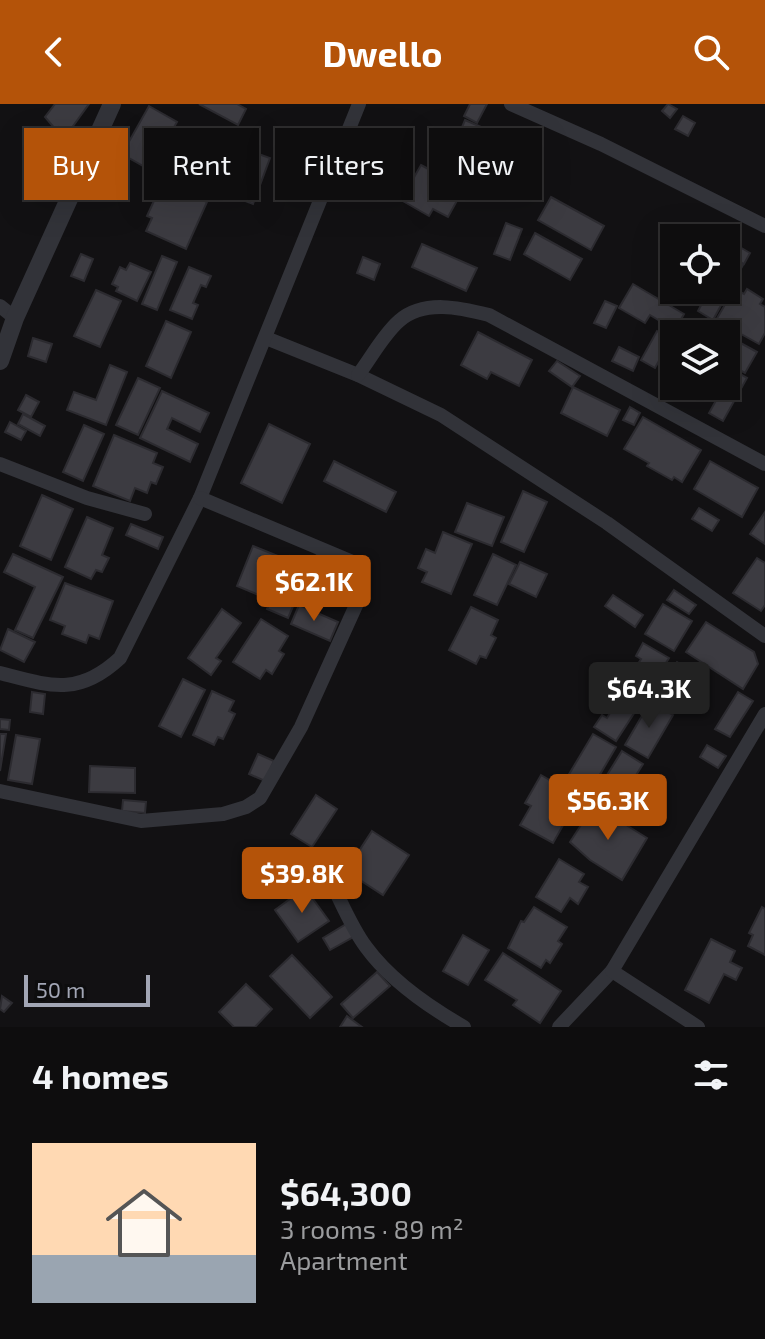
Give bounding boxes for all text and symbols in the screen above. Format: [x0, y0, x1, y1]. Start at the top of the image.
icon: back [32, 30, 76, 74]
icon: search [689, 30, 733, 74]
text: Dwello [322, 31, 443, 74]
chip: Buy [24, 128, 128, 200]
chip: Rent [144, 128, 259, 200]
chip: Filters [275, 128, 413, 200]
chip: New [429, 128, 542, 200]
map controls [660, 224, 740, 400]
button: locate [660, 224, 740, 304]
button: layers [660, 320, 740, 400]
pin: $62.1K [249, 555, 379, 623]
text: $62.1K [275, 565, 353, 596]
pin: $64.3K [584, 662, 714, 730]
text: $64.3K [607, 672, 691, 703]
pin: $56.3K [543, 774, 673, 842]
text: $56.3K [567, 784, 649, 815]
pin: $39.8K [237, 847, 367, 915]
text: $39.8K [260, 857, 344, 888]
scale bar [24, 971, 150, 1007]
text: 50 m [36, 976, 85, 1002]
icon: filters [689, 1053, 733, 1097]
text: 4 homes [32, 1055, 169, 1096]
text: $64,300 [280, 1172, 412, 1213]
icon: home [96, 1175, 192, 1271]
text: 3 rooms · 89 m² [280, 1213, 464, 1244]
text: Apartment [280, 1244, 408, 1275]

